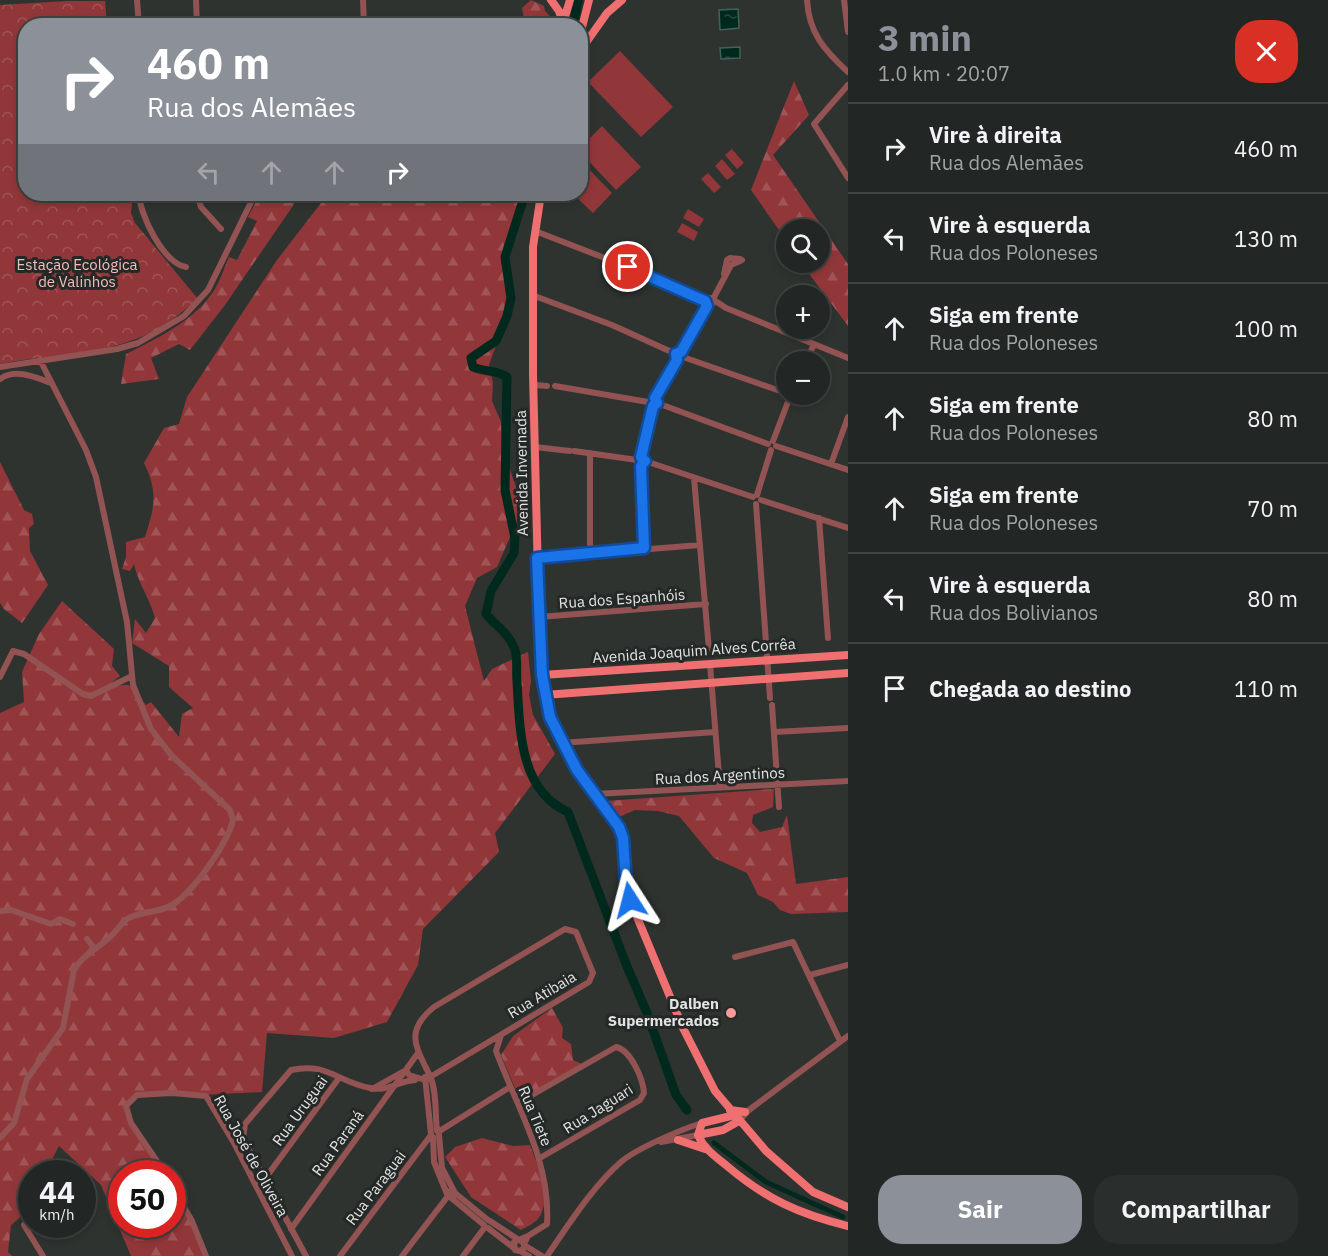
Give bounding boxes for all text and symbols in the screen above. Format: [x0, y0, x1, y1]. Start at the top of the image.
text: 3 min [878, 14, 972, 61]
button: close [1235, 20, 1298, 83]
text: 460 m [147, 36, 270, 91]
icon: right [48, 42, 126, 120]
text: 1.0 km · 20:07 [878, 60, 1010, 87]
text: Rua dos Alemães [147, 89, 356, 124]
text: Vire à direita [929, 120, 1062, 149]
icon: right [878, 132, 911, 165]
text: 460 m [1234, 134, 1298, 163]
text: Rua dos Alemães [929, 149, 1084, 176]
icon: left [192, 156, 225, 189]
icon: ahead [255, 156, 288, 189]
icon: ahead [318, 156, 351, 189]
icon: right [381, 156, 414, 189]
text: Vire à esquerda [929, 210, 1091, 239]
map controls [776, 219, 830, 405]
button: search [776, 219, 830, 273]
icon: left [878, 222, 911, 255]
text: 130 m [1234, 224, 1298, 253]
text: Rua dos Poloneses [929, 239, 1098, 266]
pin [602, 241, 653, 292]
icon: arrive [611, 250, 644, 283]
park label: Estação Ecológica de Valinhos [17, 255, 137, 291]
button: + [776, 285, 830, 339]
text: Siga em frente [929, 300, 1079, 329]
icon: ahead [878, 312, 911, 345]
text: 100 m [1234, 314, 1298, 343]
text: Rua dos Poloneses [929, 329, 1098, 356]
button: − [776, 351, 830, 405]
text: Siga em frente [929, 390, 1079, 419]
icon: ahead [878, 402, 911, 435]
text: 80 m [1247, 404, 1298, 433]
street label: Avenida Invernada [511, 410, 532, 536]
text: Rua dos Poloneses [929, 419, 1098, 446]
text: Siga em frente [929, 480, 1079, 509]
icon: ahead [878, 492, 911, 525]
text: 70 m [1247, 494, 1298, 523]
text: Rua dos Poloneses [929, 509, 1098, 536]
text: Vire à esquerda [929, 570, 1091, 599]
icon: left [878, 582, 911, 615]
text: 80 m [1247, 584, 1298, 613]
street label: Rua dos Espanhóis [558, 585, 686, 612]
text: Rua dos Bolivianos [929, 599, 1098, 626]
street label: Avenida Joaquim Alves Corrêa [592, 634, 796, 667]
icon: arrive [878, 672, 911, 705]
text: Chegada ao destino [929, 674, 1132, 703]
text: 110 m [1234, 674, 1298, 703]
street label: Rua dos Argentinos [654, 763, 785, 788]
position arrow [598, 868, 662, 932]
street label: Rua Atibaia [504, 967, 580, 1022]
place label: Dalben Supermercados [608, 994, 719, 1030]
marker: Dalben Supermercados [724, 1006, 738, 1020]
street label: Rua Uruguai [268, 1072, 331, 1149]
street label: Rua Jaguari [559, 1080, 636, 1138]
street label: Rua Tiete [514, 1083, 557, 1149]
street label: Rua José de Oliveira [210, 1091, 293, 1220]
street label: Rua Paraná [307, 1106, 368, 1179]
street label: Rua Paraguai [341, 1147, 410, 1229]
speed limit sign: 50 [108, 1160, 186, 1238]
text: 44 [39, 1172, 75, 1211]
button: Sair [878, 1175, 1082, 1244]
button: Compartilhar [1094, 1175, 1298, 1244]
text: km/h [39, 1205, 75, 1224]

